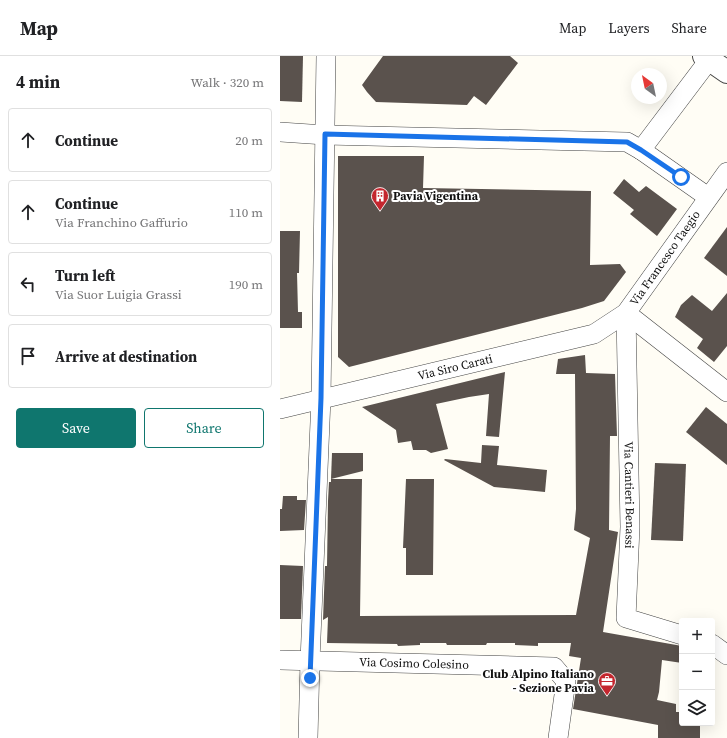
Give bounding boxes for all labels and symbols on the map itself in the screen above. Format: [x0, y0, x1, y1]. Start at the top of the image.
north arrow [631, 68, 667, 104]
route start [672, 168, 690, 186]
building icon: Pavia Vigentina [370, 186, 390, 211]
place label: Pavia Vigentina [393, 188, 479, 204]
street label: Via Francesco Taegio [626, 207, 704, 309]
street label: Via Siro Carati [416, 350, 495, 384]
street label: Via Cantieri Benassi [620, 441, 638, 549]
street label: Via Cosimo Colesino [359, 654, 469, 673]
place label: Club Alpino Italiano - Sezione Pavia [483, 666, 595, 696]
route end [301, 669, 319, 687]
office icon: Club Alpino Italiano - Sezione Pavia [597, 671, 617, 696]

